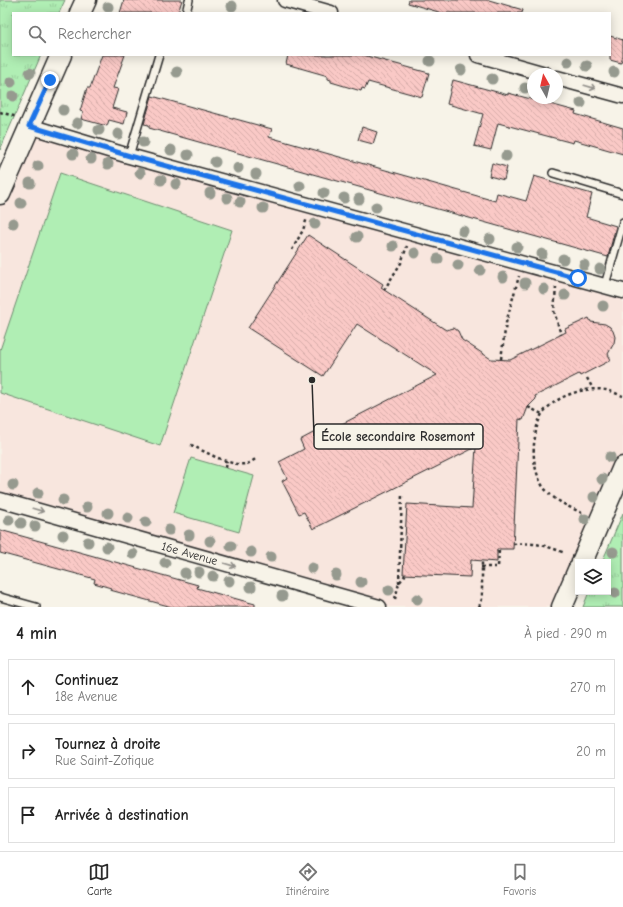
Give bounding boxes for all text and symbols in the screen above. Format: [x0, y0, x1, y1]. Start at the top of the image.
search box [12, 12, 611, 56]
icon: search [26, 23, 48, 45]
text: Rechercher [58, 25, 131, 43]
north arrow [527, 68, 563, 104]
route end [41, 71, 59, 89]
one-way arrow [583, 84, 596, 91]
route start [569, 269, 587, 287]
callout: École secondaire Rosemont [314, 424, 483, 449]
text: École secondaire Rosemont [321, 428, 475, 444]
one-way arrow [31, 507, 44, 514]
street label: 16e Avenue [160, 539, 219, 568]
map controls [575, 559, 611, 595]
button: layers [575, 559, 611, 595]
one-way arrow [223, 562, 236, 569]
text: 4 min [16, 624, 57, 643]
text: À pied · 290 m [524, 626, 607, 641]
text: Continuez [55, 671, 118, 689]
icon: ahead [17, 676, 39, 698]
text: 270 m [570, 680, 606, 695]
text: 18e Avenue [55, 689, 117, 704]
text: Tournez à droite [55, 735, 160, 753]
icon: right [17, 740, 39, 762]
text: 20 m [576, 744, 606, 759]
text: Rue Saint-Zotique [55, 753, 154, 768]
icon: arrive [17, 804, 39, 826]
text: Arrivée à destination [55, 806, 189, 824]
tab: Carte [87, 861, 112, 898]
tab: Itinéraire [286, 861, 329, 898]
tab: Favoris [503, 861, 536, 898]

